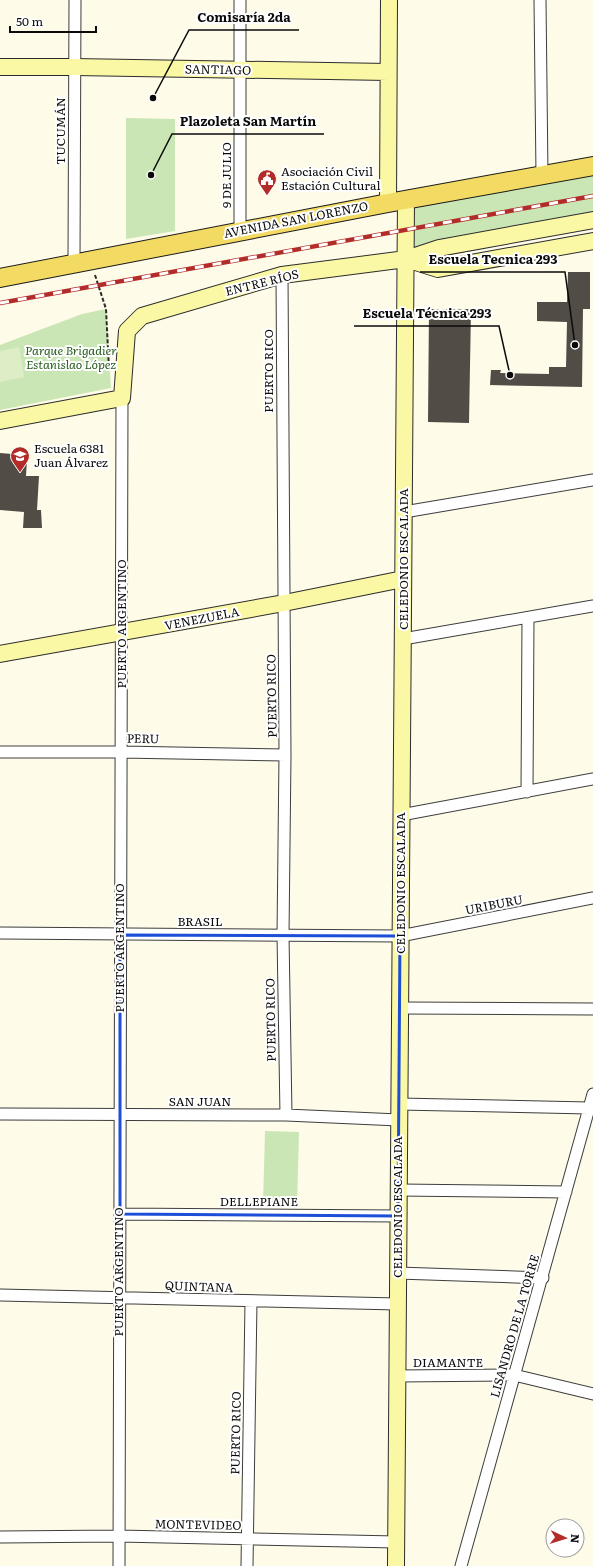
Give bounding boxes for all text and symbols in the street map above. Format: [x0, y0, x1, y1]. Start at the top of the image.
callout: Comisaría 2da [189, 5, 299, 30]
text: Comisaría 2da [197, 7, 291, 26]
scale bar [10, 8, 96, 34]
text: 50 m [16, 12, 43, 30]
street label: SANTIAGO [185, 59, 251, 79]
street label: TUCUMÁN [51, 97, 69, 165]
callout: Plazoleta San Martín [172, 109, 324, 134]
text: Plazoleta San Martín [180, 111, 316, 130]
street label: 9 DE JULIO [217, 142, 235, 208]
place label: Asociación Civil Estación Cultural [281, 162, 381, 194]
public building icon: Asociación Civil Estación Cultural [256, 168, 278, 196]
street label: AVENIDA SAN LORENZO [222, 196, 370, 242]
callout: Escuela Tecnica 293 [420, 247, 565, 272]
text: Escuela Tecnica 293 [429, 249, 557, 268]
street label: ENTRE RÍOS [223, 264, 300, 300]
callout: Escuela Técnica 293 [354, 301, 499, 326]
text: Escuela Técnica 293 [363, 303, 491, 322]
street label: PUERTO RICO [259, 329, 277, 413]
park label: Parque Brigadier Estanislao López [25, 341, 117, 373]
place label: Escuela 6381 Juan Álvarez [34, 439, 108, 471]
school or university icon: Escuela 6381 Juan Álvarez [9, 445, 31, 473]
street label: CELEDONIO ESCALADA [394, 488, 412, 630]
street label: PUERTO ARGENTINO [112, 559, 130, 689]
street label: VENEZUELA [163, 602, 241, 634]
street label: PUERTO RICO [261, 654, 281, 738]
street label: PERU [127, 729, 160, 747]
street label: CELEDONIO ESCALADA [391, 812, 409, 954]
street label: PUERTO ARGENTINO [110, 883, 128, 1013]
street label: URIBURU [463, 890, 525, 918]
street label: BRASIL [177, 912, 223, 930]
street label: PUERTO RICO [260, 978, 280, 1062]
street label: SAN JUAN [169, 1092, 231, 1110]
street label: CELEDONIO ESCALADA [388, 1136, 406, 1278]
street label: DELLEPIANE [220, 1192, 299, 1210]
street label: PUERTO ARGENTINO [109, 1207, 127, 1337]
street label: LISANDRO DE LA TORRE [485, 1252, 543, 1399]
street label: QUINTANA [164, 1276, 234, 1296]
street label: DIAMANTE [413, 1353, 483, 1371]
street label: PUERTO RICO [225, 1391, 245, 1475]
street label: MONTEVIDEO [154, 1514, 242, 1534]
north arrow [545, 1518, 585, 1558]
text: N [568, 1534, 584, 1544]

